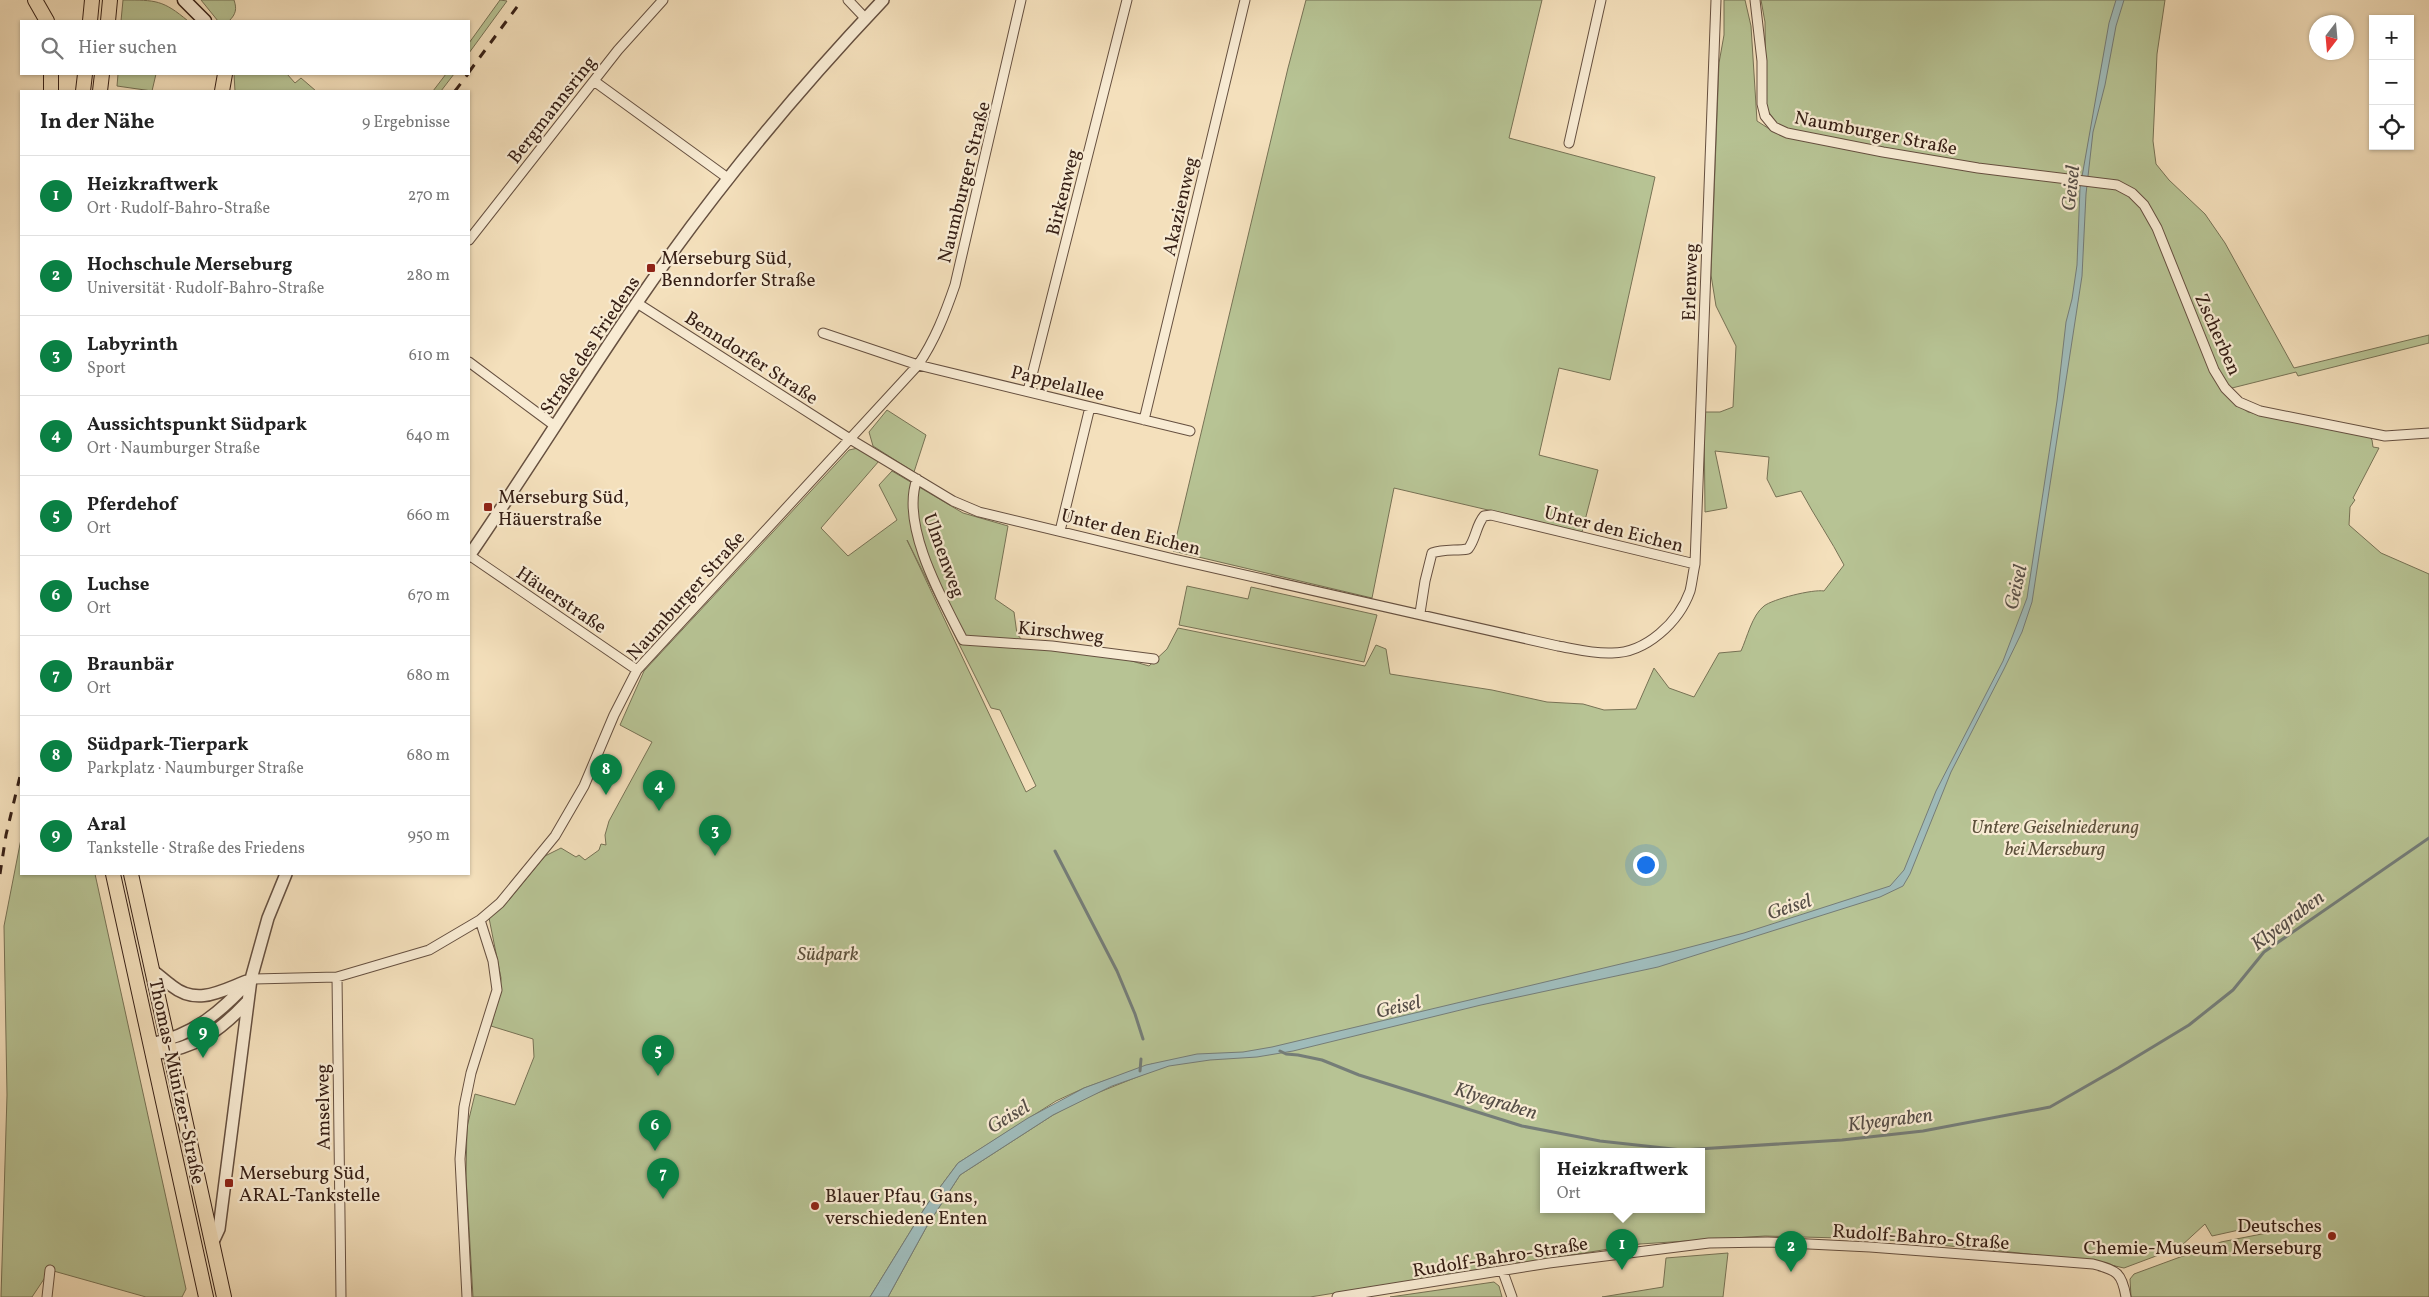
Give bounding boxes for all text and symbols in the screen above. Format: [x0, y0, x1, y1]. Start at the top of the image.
north arrow [2309, 15, 2354, 60]
map controls [2369, 15, 2414, 150]
button: + [2369, 15, 2414, 60]
search box [20, 20, 470, 75]
icon: search [38, 34, 66, 62]
text: Hier suchen [78, 35, 177, 61]
street label: Bergmannsring [502, 51, 603, 170]
button: − [2369, 60, 2414, 105]
street label: Naumburger Straße [932, 99, 998, 266]
street label: Naumburger Straße [1792, 105, 1959, 163]
button: locate [2369, 105, 2414, 150]
text: In der Nähe [40, 108, 155, 137]
text: 9 Ergebnisse [362, 112, 450, 134]
street label: Birkenweg [1041, 146, 1087, 239]
street label: Akazienweg [1157, 154, 1205, 259]
water label: Geisel [2056, 164, 2088, 212]
text: Heizkraftwerk [87, 172, 218, 198]
text: 1 [53, 185, 59, 207]
text: 270 m [408, 185, 450, 207]
text: Ort · Rudolf-Bahro-Straße [87, 198, 270, 220]
street label: Erlenweg [1677, 243, 1705, 321]
place label: Merseburg Süd, Benndorfer Straße [661, 246, 816, 294]
text: Hochschule Merseburg [87, 252, 292, 278]
marker: Merseburg Süd, Benndorfer Straße [645, 262, 657, 274]
text: 2 [52, 265, 60, 287]
text: 280 m [406, 265, 450, 287]
street label: Straße des Friedens [534, 272, 647, 421]
text: Universität · Rudolf-Bahro-Straße [87, 278, 324, 300]
street label: Zscherben [2188, 290, 2247, 380]
street label: Benndorfer Straße [679, 306, 823, 412]
text: Labyrinth [87, 332, 178, 358]
text: 3 [52, 345, 60, 367]
text: 610 m [409, 345, 450, 367]
text: Sport [87, 358, 126, 380]
street label: Pappelallee [1008, 360, 1107, 408]
text: Aussichtspunkt Südpark [87, 412, 307, 438]
text: 4 [51, 425, 61, 447]
text: 640 m [406, 425, 450, 447]
text: Ort · Naumburger Straße [87, 438, 260, 460]
place label: Merseburg Süd, Häuerstraße [498, 485, 629, 533]
text: Pferdehof [87, 492, 177, 518]
street label: Unter den Eichen [1541, 500, 1686, 560]
marker: Merseburg Süd, Häuerstraße [482, 501, 494, 513]
street label: Unter den Eichen [1058, 503, 1203, 563]
text: 5 [52, 505, 60, 527]
text: 660 m [407, 505, 450, 527]
street label: Ulmenweg [916, 510, 970, 602]
text: Ort [87, 518, 111, 540]
street label: Naumburger Straße [621, 526, 752, 667]
street label: Häuerstraße [510, 561, 611, 641]
water label: Geisel [1998, 562, 2036, 613]
text: Luchse [87, 572, 150, 598]
text: 6 [52, 585, 60, 607]
text: 670 m [408, 585, 450, 607]
text: Ort [87, 598, 111, 620]
street label: Kirschweg [1016, 616, 1105, 650]
text: Braunbär [87, 652, 174, 678]
text: 7 [52, 665, 60, 687]
text: 680 m [407, 665, 450, 687]
text: Ort [87, 678, 111, 700]
text: Südpark-Tierpark [87, 732, 249, 758]
text: 8 [52, 745, 60, 767]
text: 680 m [407, 745, 450, 767]
pin: 8 [590, 754, 622, 795]
text: Parkplatz · Naumburger Straße [87, 758, 304, 780]
pin: 4 [643, 770, 675, 811]
text: Aral [87, 812, 126, 838]
pin: 3 [699, 815, 731, 856]
park label: Untere Geiselniederung bei Merseburg [1971, 815, 2139, 863]
text: 9 [52, 825, 60, 847]
text: 950 m [408, 825, 450, 847]
text: Tankstelle · Straße des Friedens [87, 838, 305, 860]
your location [1633, 852, 1659, 878]
water label: Klyegraben [2246, 885, 2331, 959]
water label: Geisel [1764, 888, 1816, 928]
park label: Südpark [797, 942, 859, 968]
street label: Thomas-Müntzer-Straße [142, 976, 211, 1187]
water label: Geisel [1373, 989, 1424, 1027]
pin: 9 [187, 1017, 219, 1058]
pin: 5 [642, 1035, 674, 1076]
street label: Amselweg [310, 1064, 338, 1150]
water label: Klyegraben [1450, 1076, 1540, 1128]
water label: Geisel [982, 1094, 1036, 1141]
water label: Klyegraben [1846, 1102, 1934, 1140]
pin: 6 [639, 1110, 671, 1151]
popup [1540, 1148, 1705, 1213]
text: Heizkraftwerk [1557, 1157, 1688, 1183]
pin: 7 [647, 1158, 679, 1199]
place label: Merseburg Süd, ARAL-Tankstelle [239, 1161, 380, 1209]
marker: Merseburg Süd, ARAL-Tankstelle [223, 1177, 235, 1189]
text: Ort [1557, 1183, 1581, 1205]
place label: Blauer Pfau, Gans, verschiedene Enten [825, 1184, 987, 1232]
marker: Blauer Pfau, Gans, verschiedene Enten [809, 1200, 821, 1212]
place label: Deutsches Chemie-Museum Merseburg [2083, 1214, 2322, 1262]
street label: Rudolf-Bahro-Straße [1831, 1219, 2010, 1257]
pin: 1 [1606, 1229, 1638, 1270]
marker: Deutsches Chemie-Museum Merseburg [2326, 1230, 2338, 1242]
street label: Rudolf-Bahro-Straße [1411, 1231, 1590, 1285]
pin: 2 [1775, 1231, 1807, 1272]

